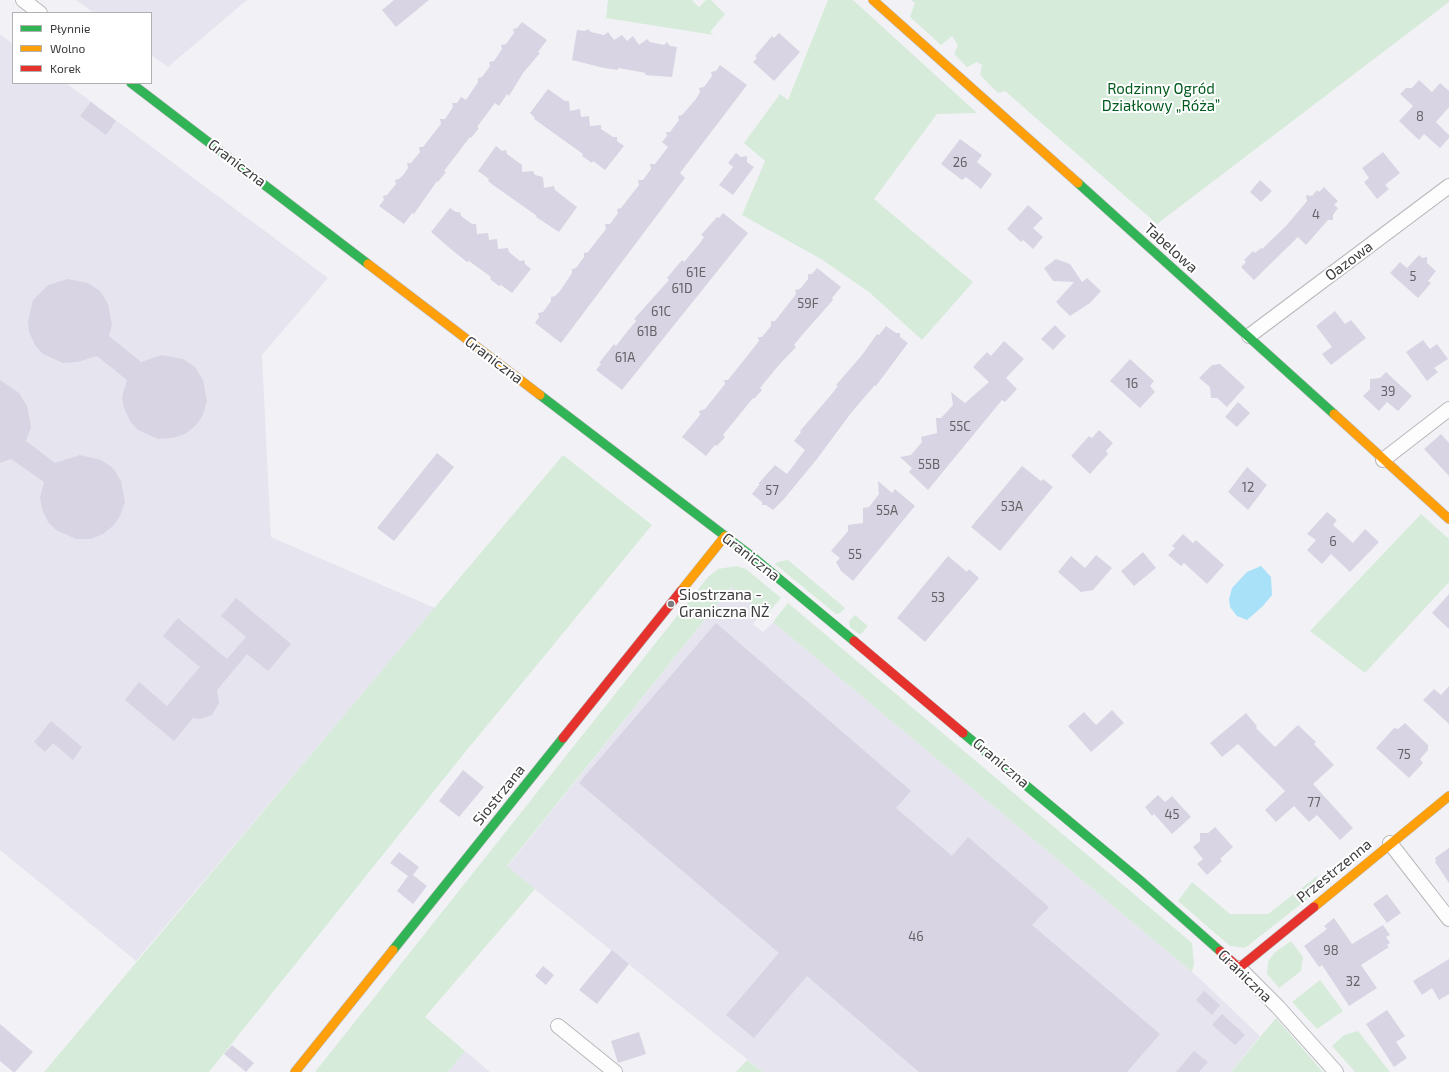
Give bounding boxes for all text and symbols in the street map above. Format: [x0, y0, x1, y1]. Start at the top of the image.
legend [12, 12, 152, 84]
text: Płynnie [50, 21, 90, 35]
text: Wolno [50, 41, 85, 55]
text: Korek [50, 61, 81, 75]
park label: Rodzinny Ogród Działkowy „Róża” [1102, 80, 1220, 115]
house number: 8 [1416, 109, 1424, 125]
street label: Graniczna [204, 135, 270, 191]
house number: 26 [953, 155, 967, 171]
house number: 4 [1312, 207, 1320, 223]
street label: Tabelowa [1141, 219, 1201, 277]
street label: Oazowa [1322, 237, 1376, 285]
house number: 61E [686, 265, 706, 281]
house number: 5 [1410, 269, 1416, 285]
house number: 61D [671, 281, 693, 297]
house number: 59F [797, 296, 819, 312]
house number: 61C [651, 304, 671, 320]
house number: 61B [637, 324, 657, 340]
street label: Graniczna [461, 332, 527, 388]
house number: 61A [615, 350, 635, 366]
house number: 16 [1126, 376, 1138, 392]
house number: 39 [1381, 384, 1395, 400]
house number: 55C [949, 419, 971, 435]
house number: 55B [918, 457, 940, 473]
house number: 12 [1242, 480, 1254, 496]
house number: 57 [765, 483, 779, 499]
house number: 53A [1001, 499, 1023, 515]
house number: 55A [876, 503, 898, 519]
street label: Graniczna [719, 529, 783, 585]
house number: 6 [1329, 534, 1337, 550]
house number: 55 [848, 547, 862, 563]
place label: Siostrzana - Graniczna NŻ [679, 586, 769, 621]
house number: 53 [931, 590, 945, 606]
marker: Siostrzana - Graniczna NŻ [666, 599, 676, 609]
street label: Graniczna [969, 734, 1033, 792]
house number: 75 [1397, 747, 1411, 763]
street label: Siostrzana [469, 761, 529, 829]
house number: 77 [1307, 795, 1321, 811]
house number: 45 [1165, 807, 1179, 823]
street label: Przestrzenna [1293, 835, 1375, 907]
house number: 46 [908, 929, 924, 945]
house number: 98 [1323, 943, 1339, 959]
street label: Graniczna [1214, 946, 1276, 1006]
house number: 32 [1346, 974, 1360, 990]

